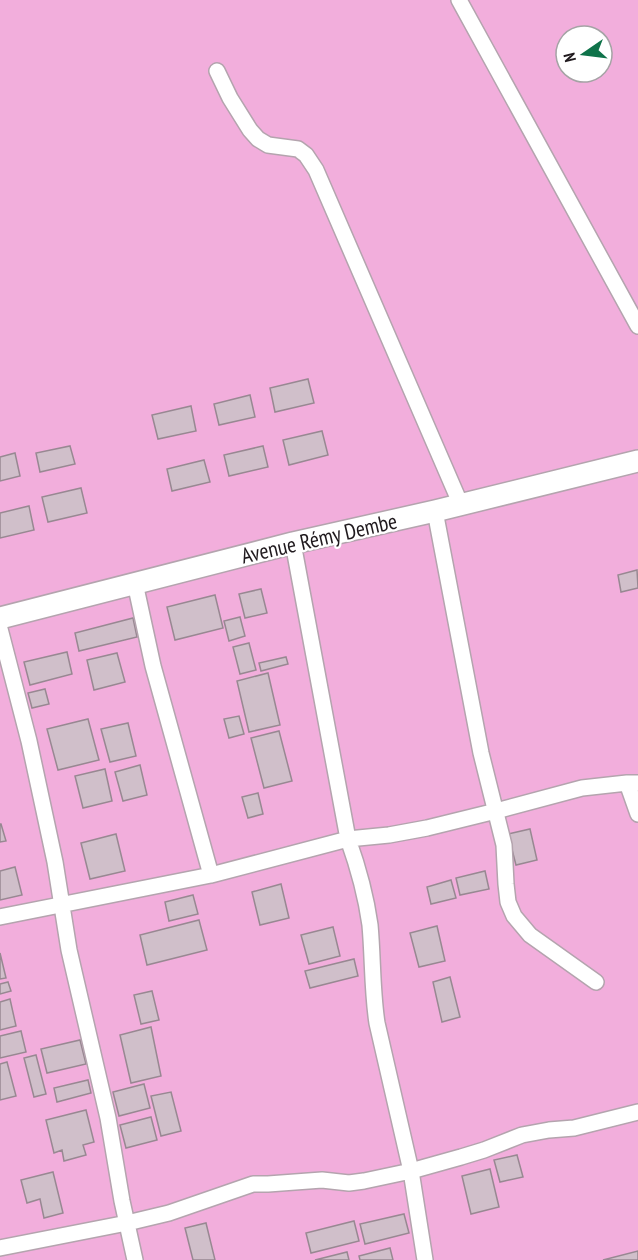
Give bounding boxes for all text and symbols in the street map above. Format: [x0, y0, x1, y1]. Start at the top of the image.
north arrow [554, 24, 614, 84]
text: N [559, 51, 580, 64]
street label: Avenue Rémy Dembe [238, 506, 400, 570]

